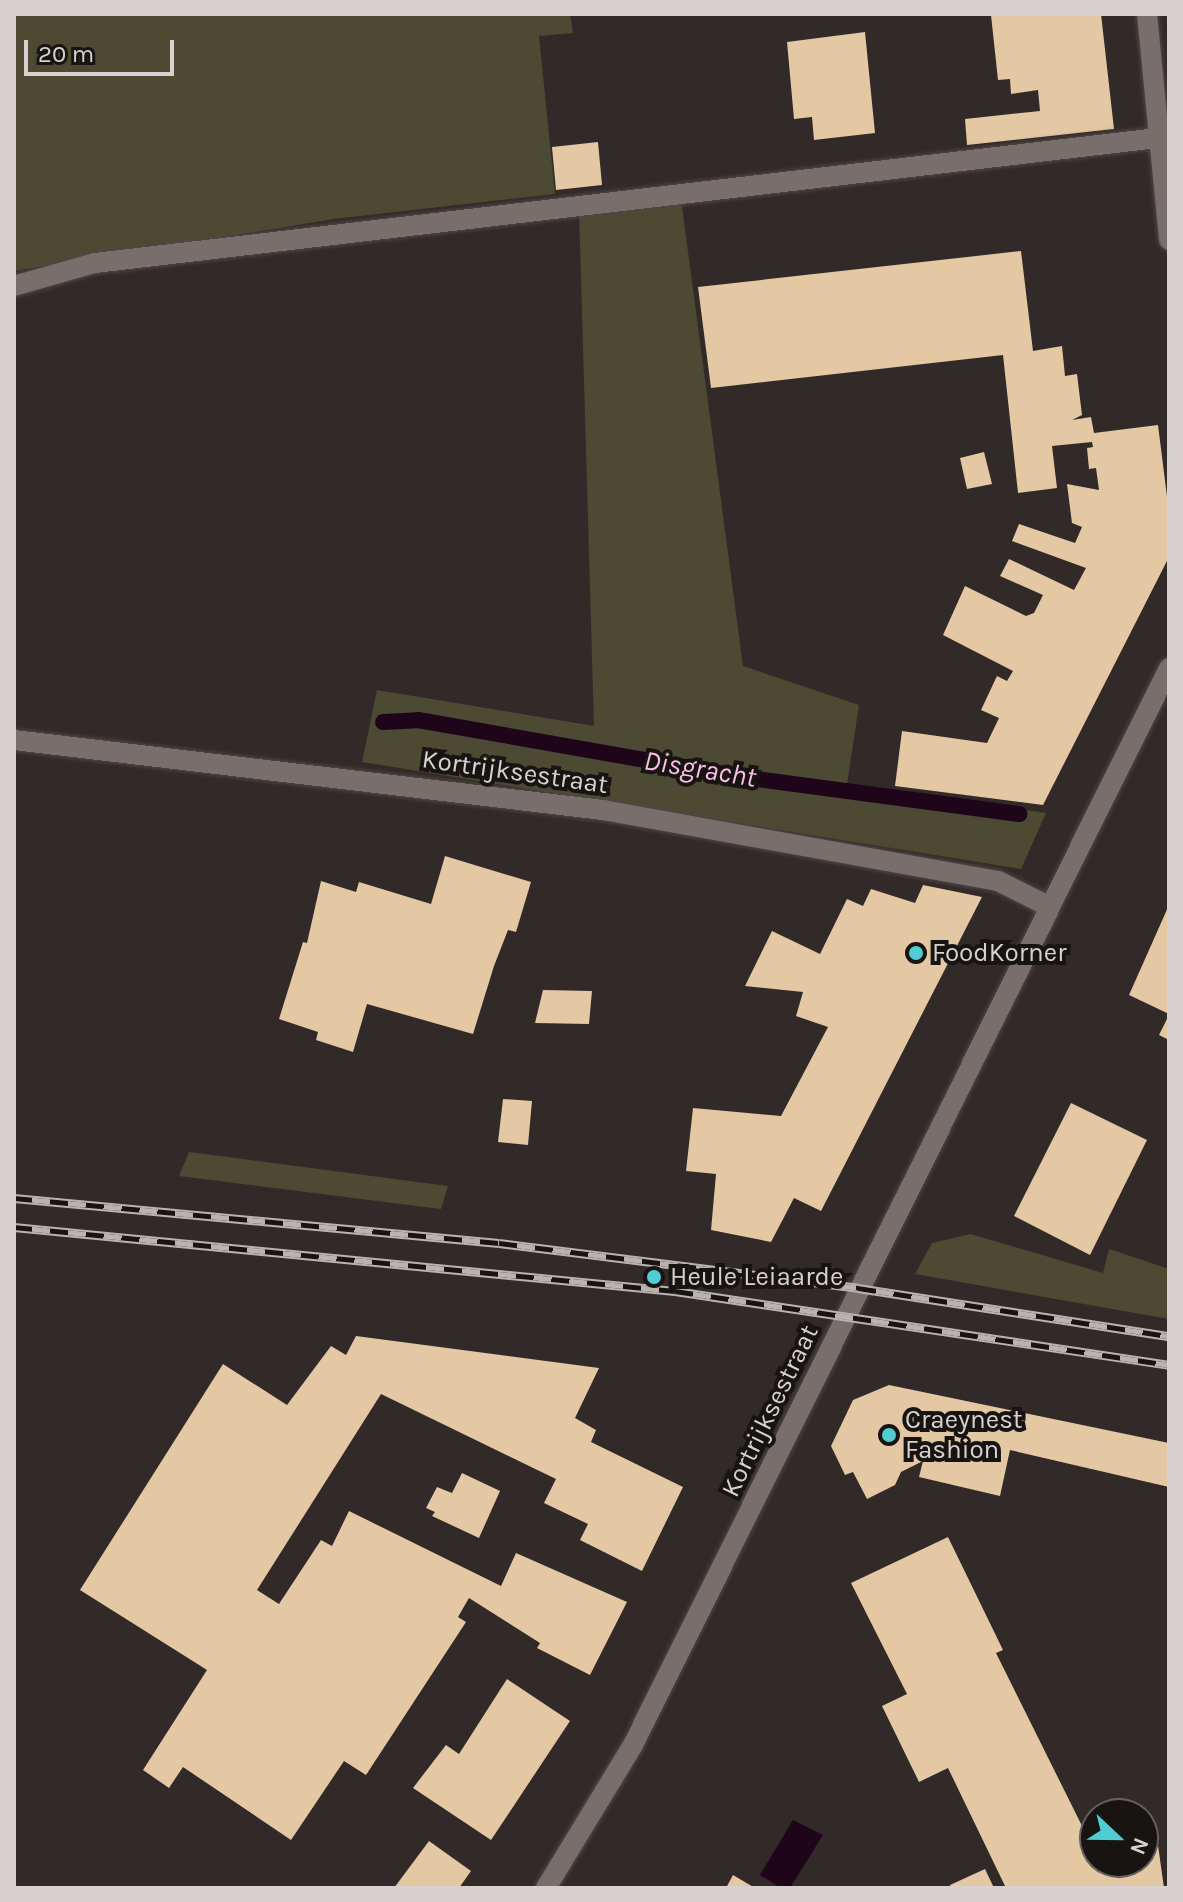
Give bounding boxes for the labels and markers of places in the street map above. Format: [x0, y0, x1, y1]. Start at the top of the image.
place label: FoodKorner [932, 937, 1067, 969]
marker: FoodKorner [907, 944, 925, 962]
place label: Heule Leiaarde [670, 1261, 843, 1293]
marker: Heule Leiaarde [645, 1268, 663, 1286]
place label: Craeynest Fashion [905, 1404, 1023, 1466]
marker: Craeynest Fashion [880, 1426, 898, 1444]

